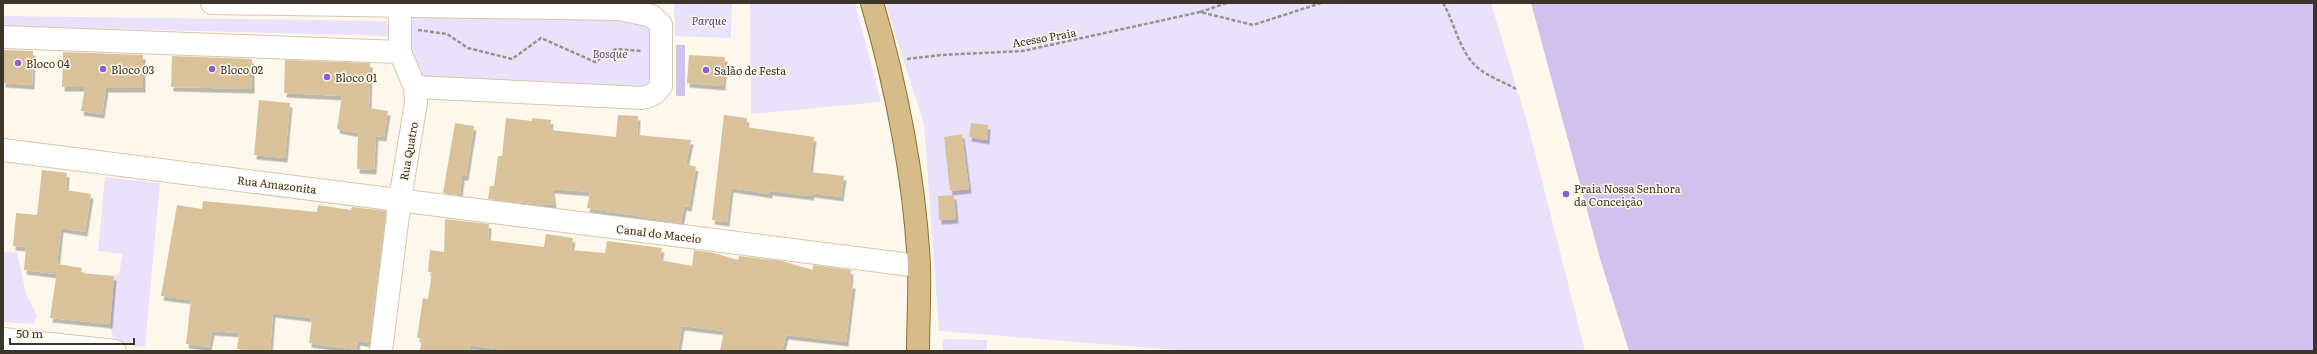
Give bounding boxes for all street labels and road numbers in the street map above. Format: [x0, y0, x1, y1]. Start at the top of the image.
street label: Acesso Praia [1011, 23, 1077, 51]
street label: Rua Quatro [395, 120, 421, 182]
street label: Rua Amazonita [237, 171, 318, 197]
street label: Canal do Maceio [615, 220, 703, 246]

